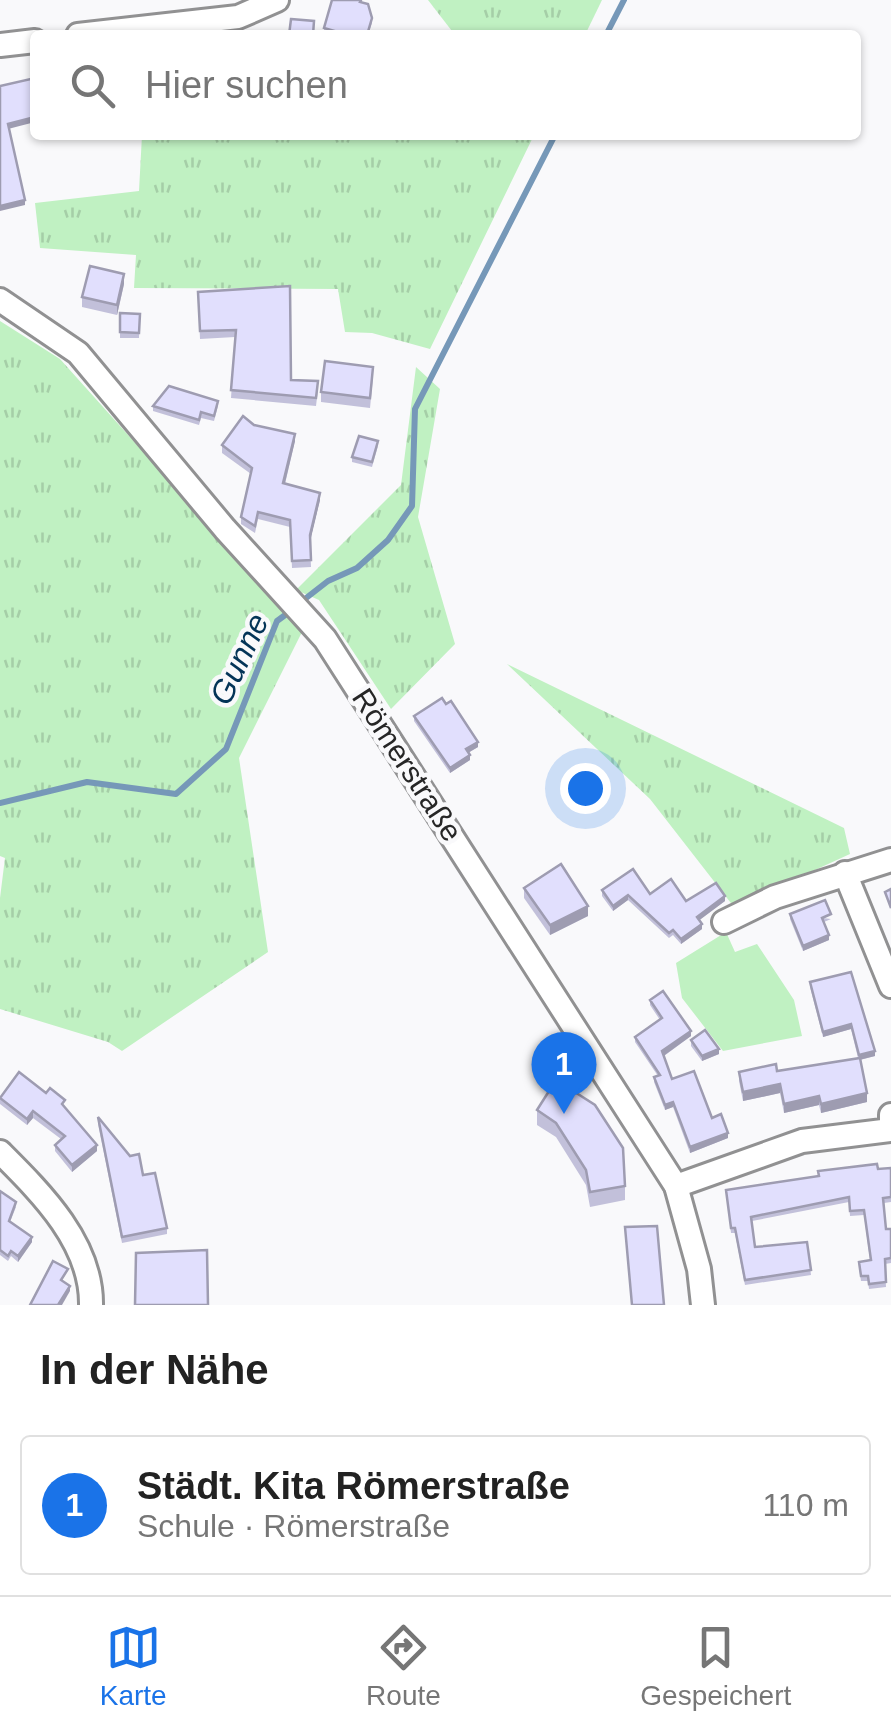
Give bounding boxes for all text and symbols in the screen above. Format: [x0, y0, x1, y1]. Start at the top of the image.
search box [30, 30, 861, 140]
icon: search [65, 58, 120, 113]
text: Hier suchen [145, 64, 348, 106]
water label: Gunne [202, 608, 276, 710]
street label: Römerstraße [346, 682, 469, 847]
your location [560, 763, 611, 814]
pin: 1 [532, 1032, 596, 1114]
text: In der Nähe [40, 1346, 269, 1393]
text: Städt. Kita Römerstraße [137, 1465, 570, 1507]
text: 1 [66, 1487, 83, 1523]
text: 110 m [762, 1487, 849, 1523]
text: Schule · Römerstraße [137, 1508, 450, 1544]
tab: Karte [100, 1620, 167, 1712]
tab: Route [366, 1620, 441, 1712]
tab: Gespeichert [640, 1620, 791, 1712]

